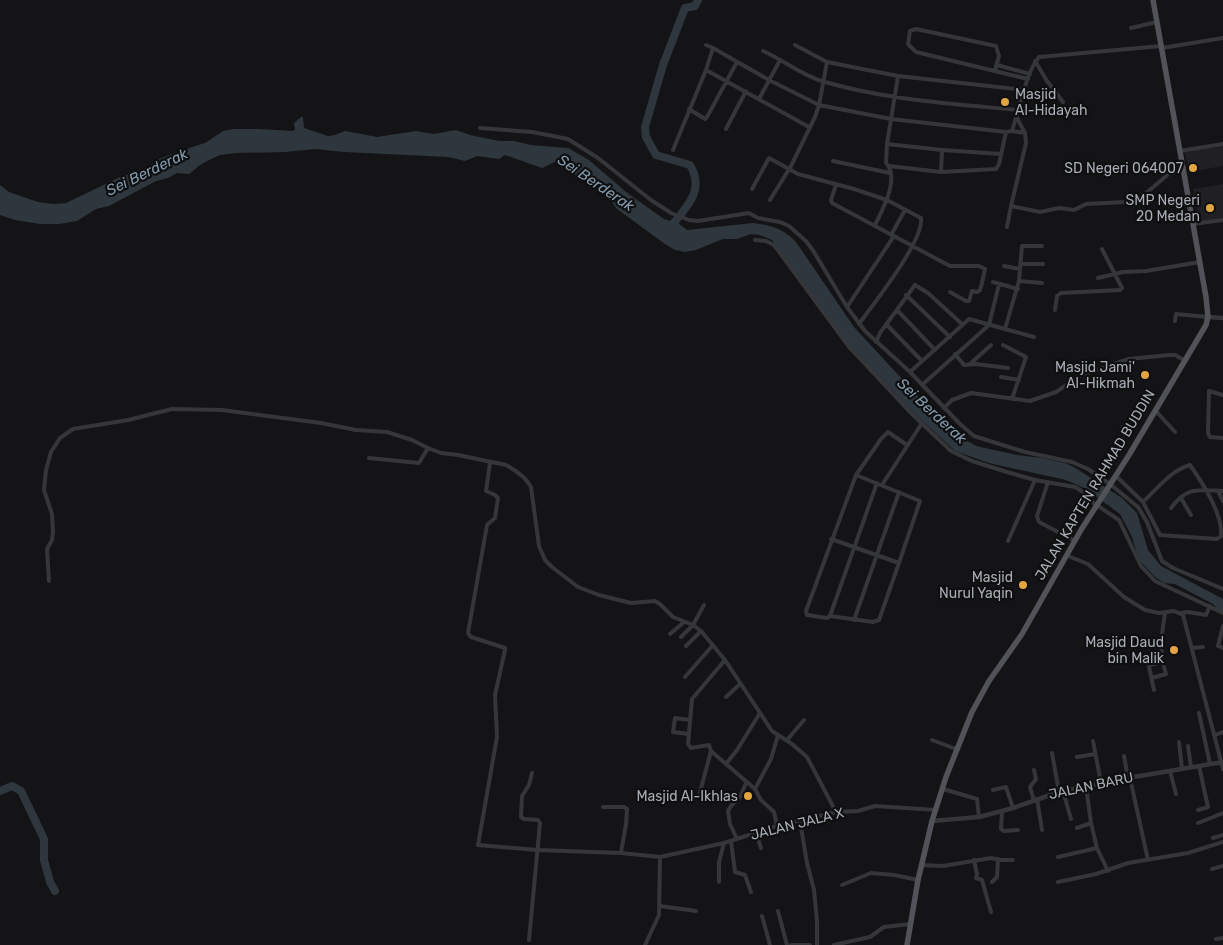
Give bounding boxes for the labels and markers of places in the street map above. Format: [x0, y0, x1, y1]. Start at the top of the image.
place label: Masjid Al-Hidayah [1015, 86, 1087, 119]
marker: Masjid Al-Hidayah [999, 96, 1011, 108]
place label: SD Negeri 064007 [1064, 160, 1183, 177]
marker: SD Negeri 064007 [1187, 162, 1199, 174]
place label: SMP Negeri 20 Medan [1126, 192, 1200, 225]
marker: SMP Negeri 20 Medan [1204, 202, 1216, 214]
place label: Masjid Jami' Al-Hikmah [1055, 359, 1135, 392]
marker: Masjid Jami' Al-Hikmah [1139, 369, 1151, 381]
place label: Masjid Nurul Yaqin [939, 569, 1013, 602]
marker: Masjid Nurul Yaqin [1017, 579, 1029, 591]
place label: Masjid Daud bin Malik [1085, 634, 1165, 667]
marker: Masjid Daud bin Malik [1168, 644, 1180, 656]
place label: Masjid Al-Ikhlas [636, 788, 738, 805]
marker: Masjid Al-Ikhlas [742, 790, 754, 802]

